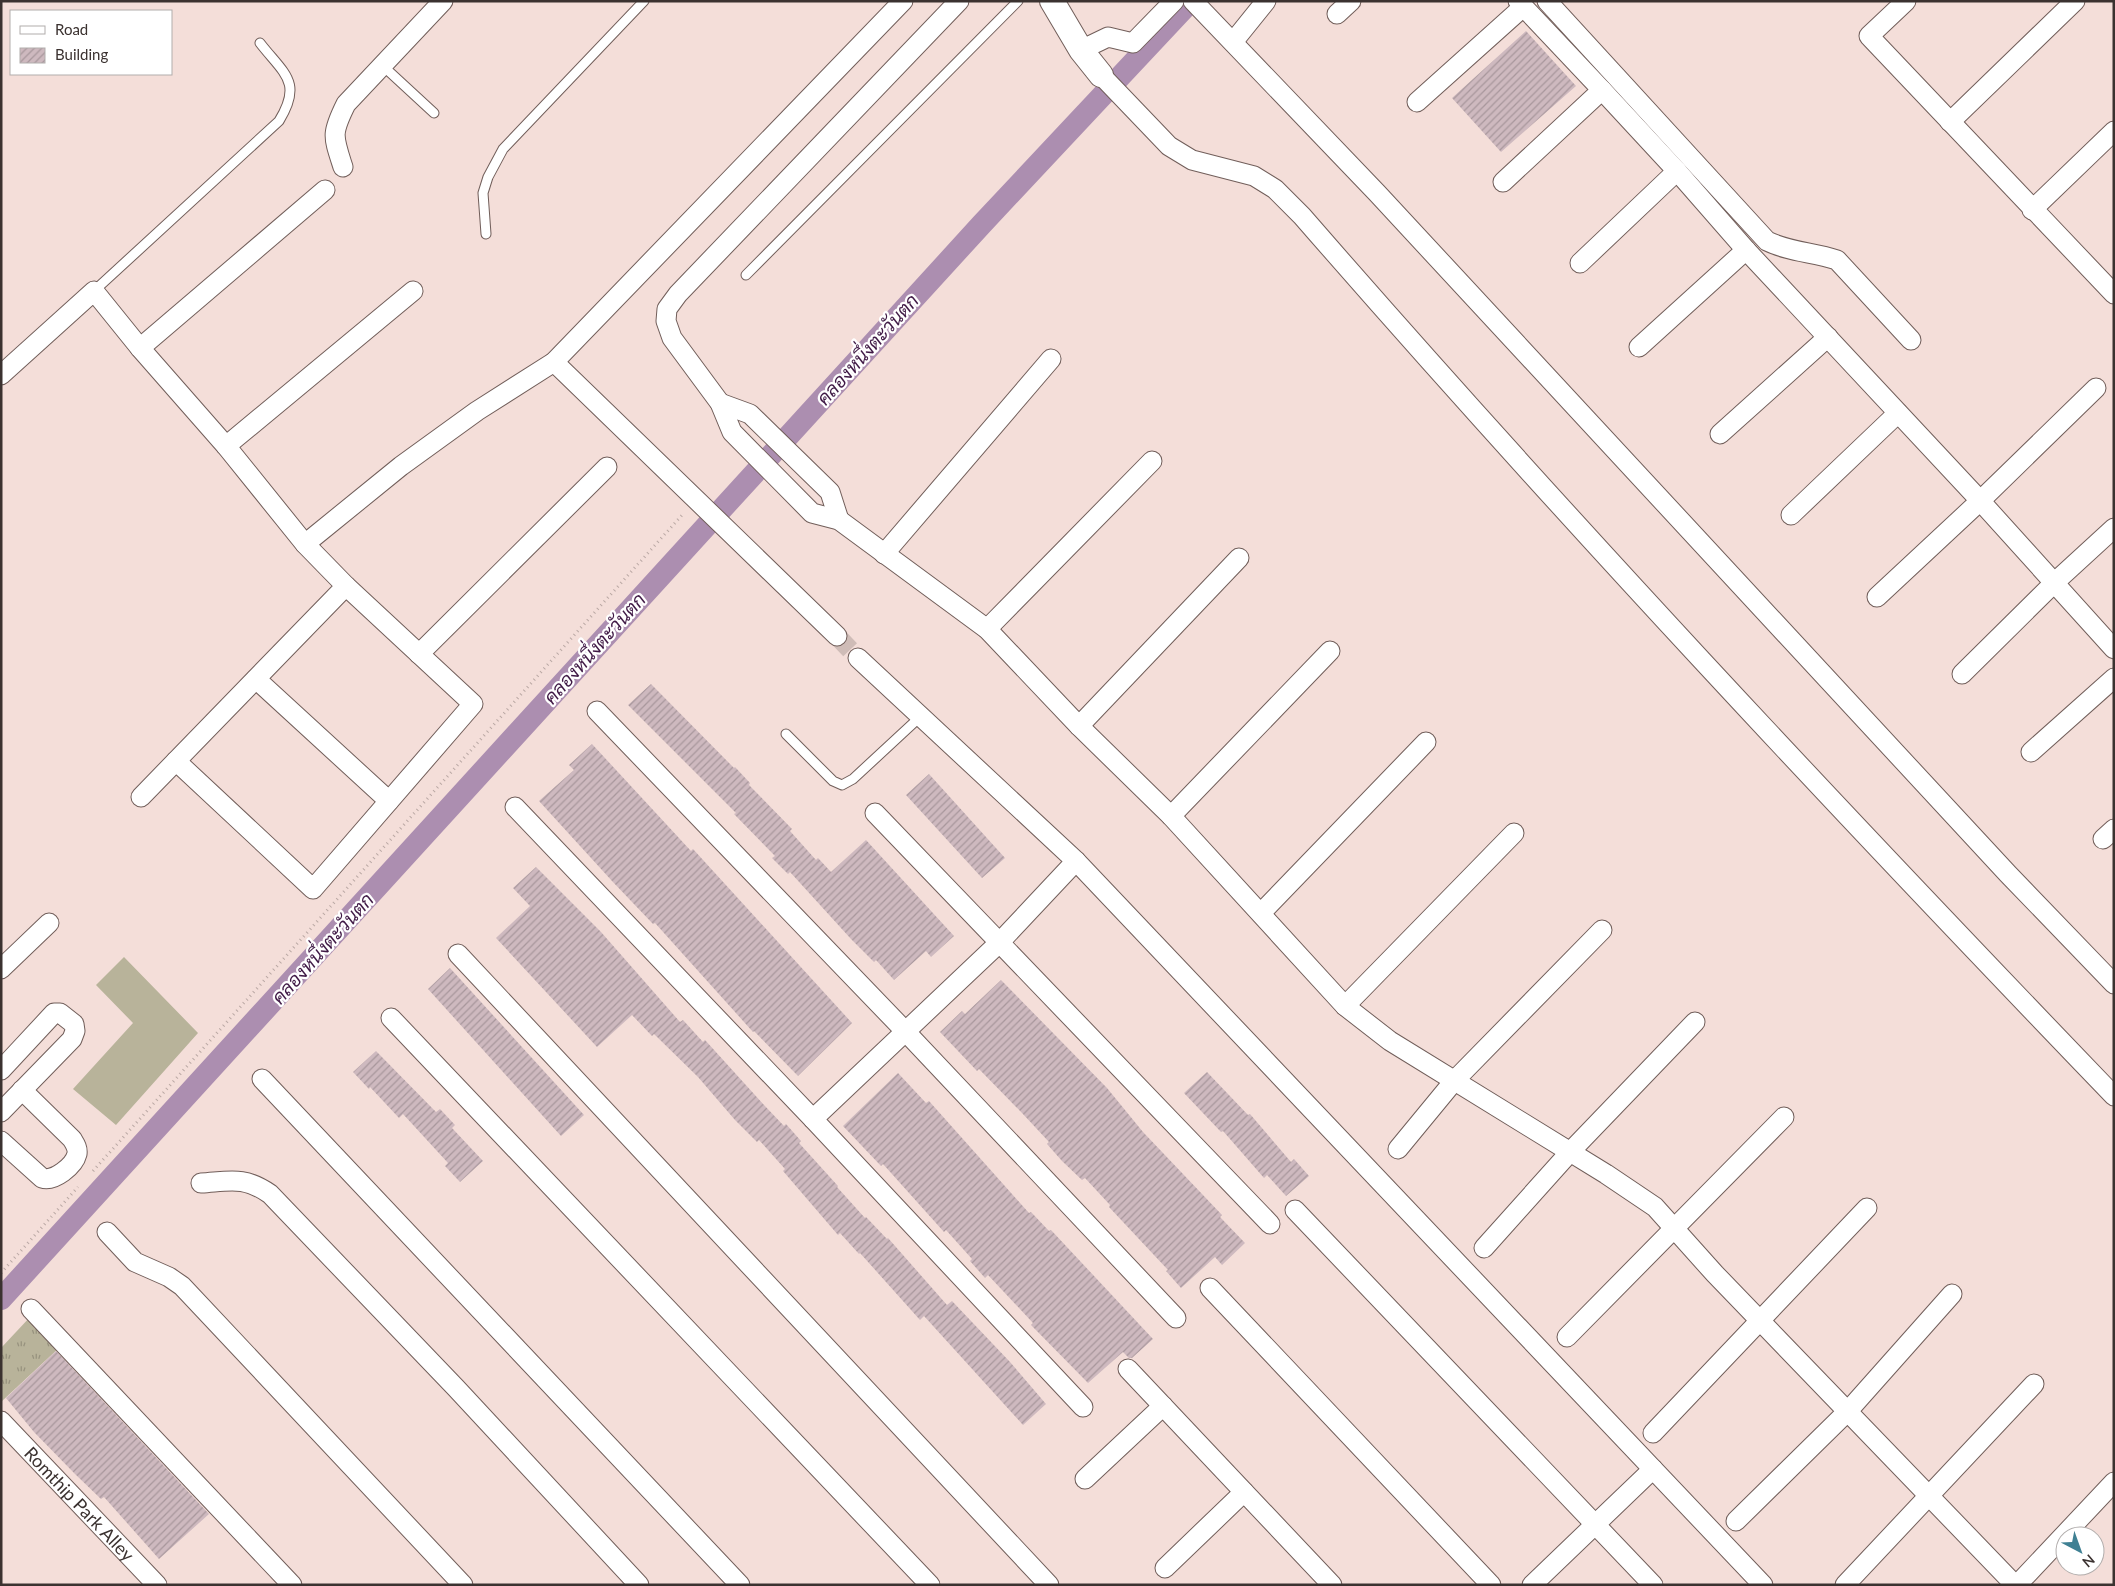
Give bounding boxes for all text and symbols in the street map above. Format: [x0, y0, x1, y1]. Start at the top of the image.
legend [10, 10, 172, 75]
text: Road [55, 20, 88, 38]
text: Building [55, 45, 108, 63]
water label: คลองหนึ่งตะวันตก [808, 286, 923, 409]
water label: คลองหนึ่งตะวันตก [535, 585, 650, 708]
water label: คลองหนึ่งตะวันตก [263, 885, 378, 1008]
street label: Romthip Park Alley [20, 1442, 140, 1566]
north arrow [2055, 1526, 2105, 1576]
text: N [2079, 1551, 2099, 1571]

